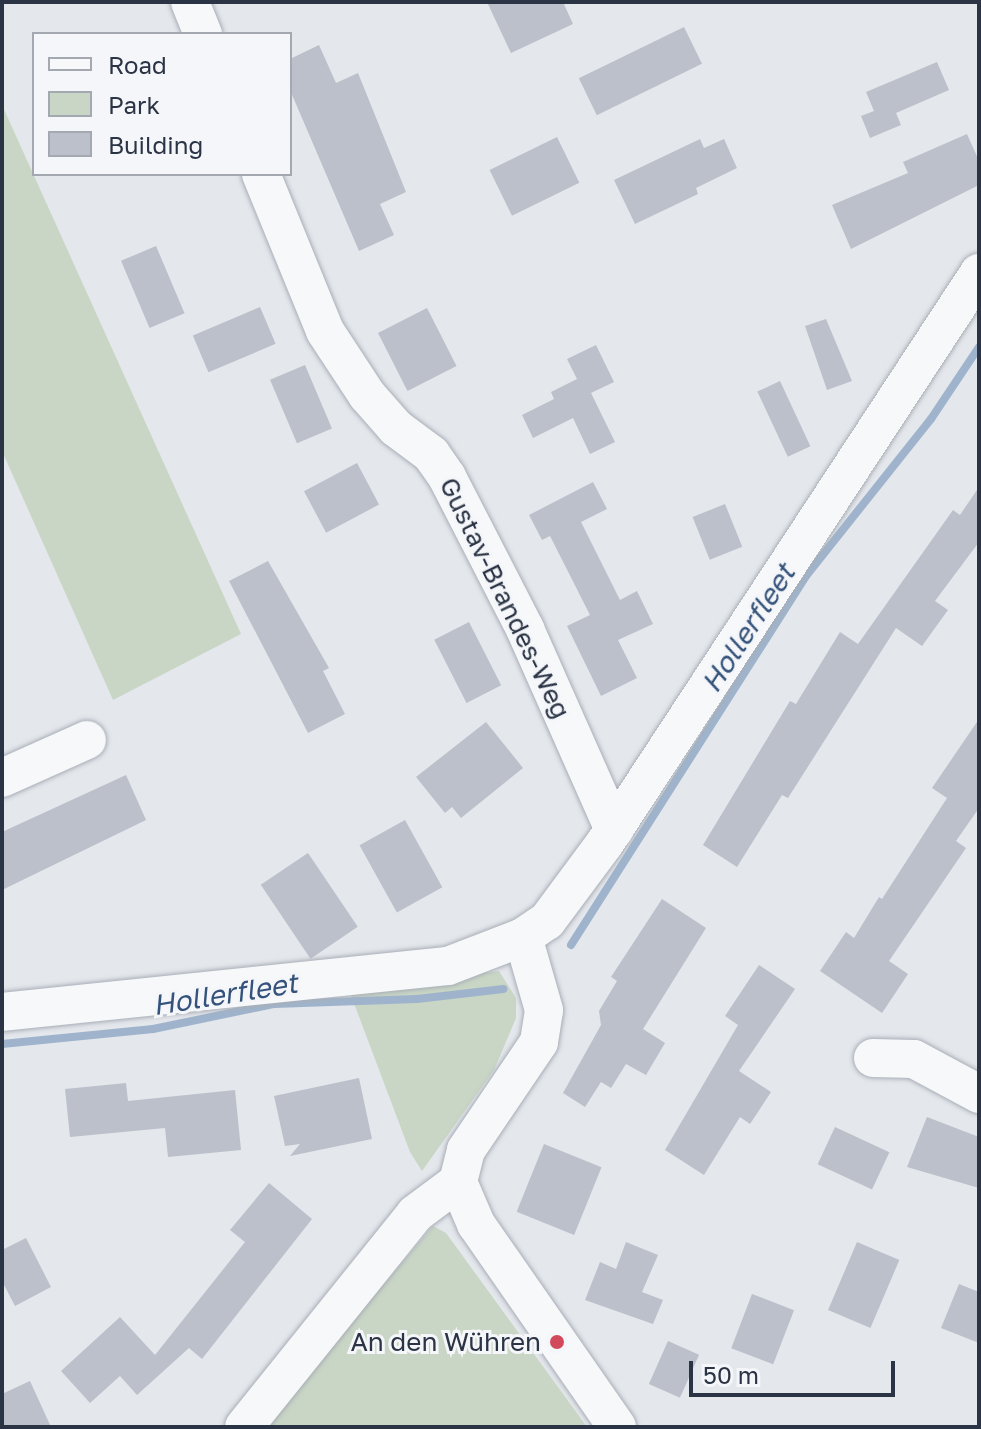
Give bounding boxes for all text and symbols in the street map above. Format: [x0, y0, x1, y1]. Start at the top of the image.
legend [32, 32, 292, 176]
text: Road [108, 50, 167, 79]
text: Park [108, 90, 160, 119]
text: Building [108, 130, 203, 159]
street label: Gustav-Brandes-Weg [433, 473, 577, 723]
water label: Hollerfleet [694, 558, 802, 698]
water label: Hollerfleet [150, 966, 300, 1022]
place label: An den Wühren [350, 1326, 541, 1358]
marker: An den Wühren [548, 1333, 566, 1351]
scale bar [693, 1345, 899, 1395]
text: 50 m [703, 1360, 759, 1389]

